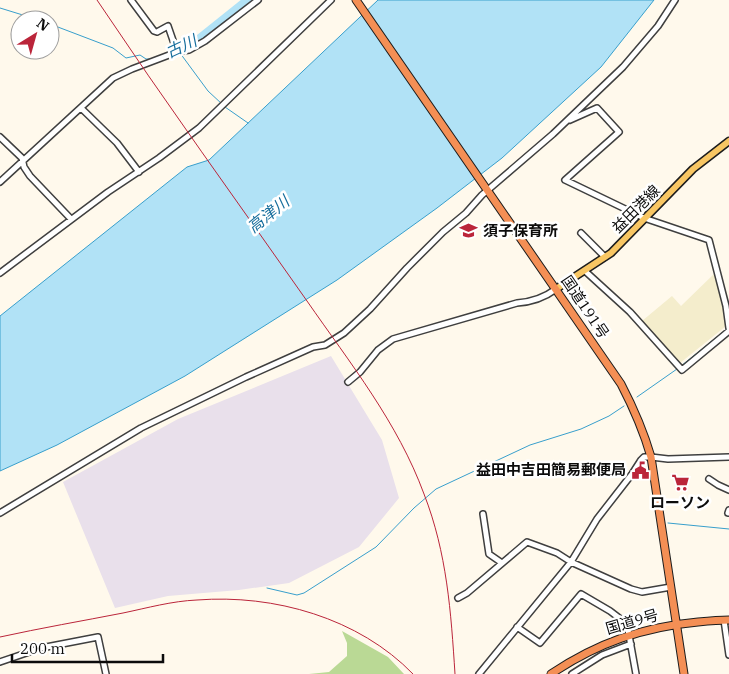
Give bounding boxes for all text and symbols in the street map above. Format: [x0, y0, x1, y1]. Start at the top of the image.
north arrow [10, 10, 60, 60]
text: N [33, 14, 53, 35]
water label: 古川 [162, 29, 202, 62]
street label: 益田港線 [608, 181, 664, 237]
water label: 高津川 [243, 190, 294, 237]
school or university icon: 須子保育所 [459, 221, 479, 241]
place label: 須子保育所 [483, 221, 558, 240]
street label: 国道191号 [557, 272, 613, 342]
place label: 益田中吉田簡易郵便局 [476, 460, 626, 479]
public building icon: 益田中吉田簡易郵便局 [630, 460, 650, 480]
supermarket icon: ローソン [670, 472, 690, 492]
place label: ローソン [650, 493, 710, 512]
street label: 国道9号 [603, 605, 660, 638]
scale bar [12, 632, 164, 664]
text: 200 m [20, 639, 65, 658]

